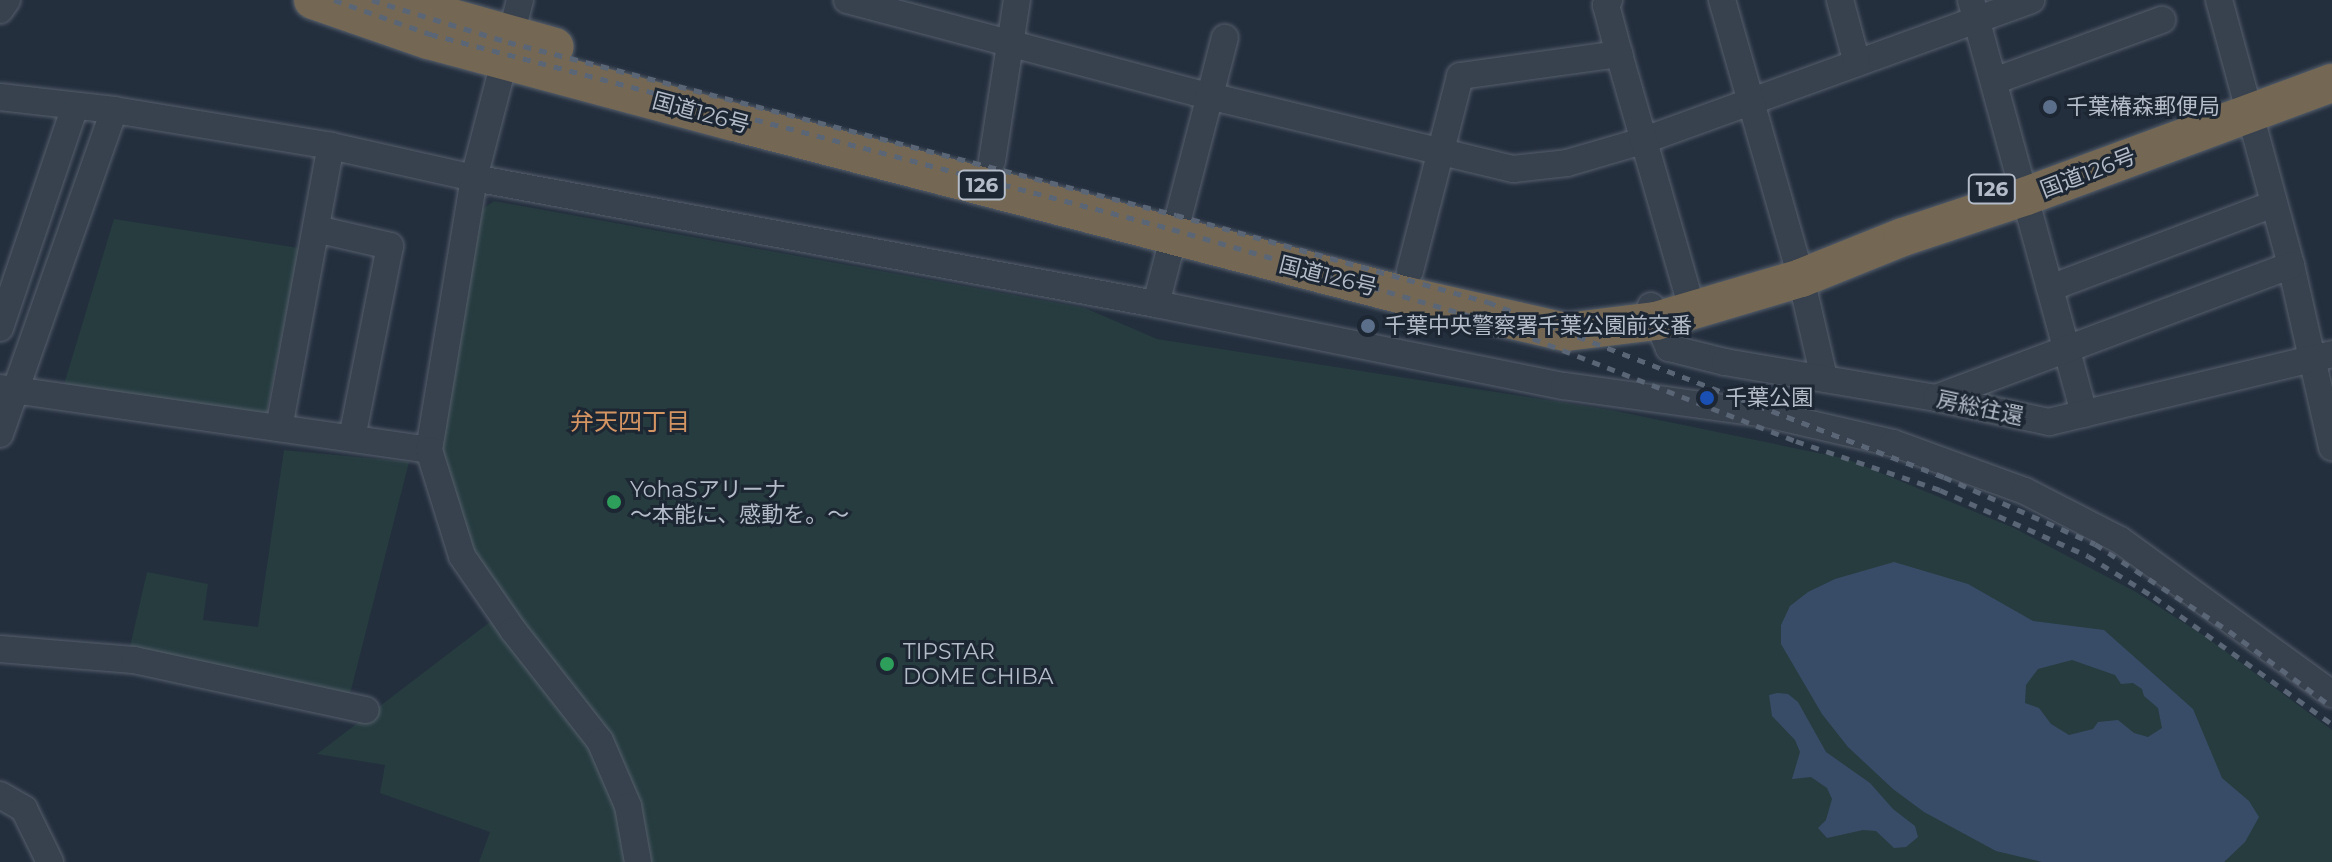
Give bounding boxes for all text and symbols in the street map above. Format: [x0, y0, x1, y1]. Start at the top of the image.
street label: 国道126号 [649, 87, 753, 139]
place label: 千葉椿森郵便局 [2066, 94, 2220, 120]
marker: 千葉椿森郵便局 [2041, 98, 2059, 116]
street label: 国道126号 [2037, 143, 2139, 203]
road number: 126 [956, 169, 1008, 201]
road number: 126 [1966, 173, 2018, 205]
street label: 国道126号 [1276, 251, 1380, 301]
place label: 千葉中央警察署千葉公園前交番 [1384, 313, 1692, 339]
marker: 千葉中央警察署千葉公園前交番 [1359, 317, 1377, 335]
place label: 千葉公園 [1725, 385, 1813, 411]
street label: 房総往還 [1934, 386, 2026, 430]
marker: 千葉公園 [1696, 387, 1718, 409]
district label: 弁天四丁目 [570, 408, 690, 436]
place label: YohaSアリーナ ～本能に、感動を。～ [630, 476, 849, 528]
marker: YohaSアリーナ ～本能に、感動を。～ [605, 493, 623, 511]
place label: TIPSTAR DOME CHIBA [903, 638, 1054, 690]
marker: TIPSTAR DOME CHIBA [878, 655, 896, 673]

